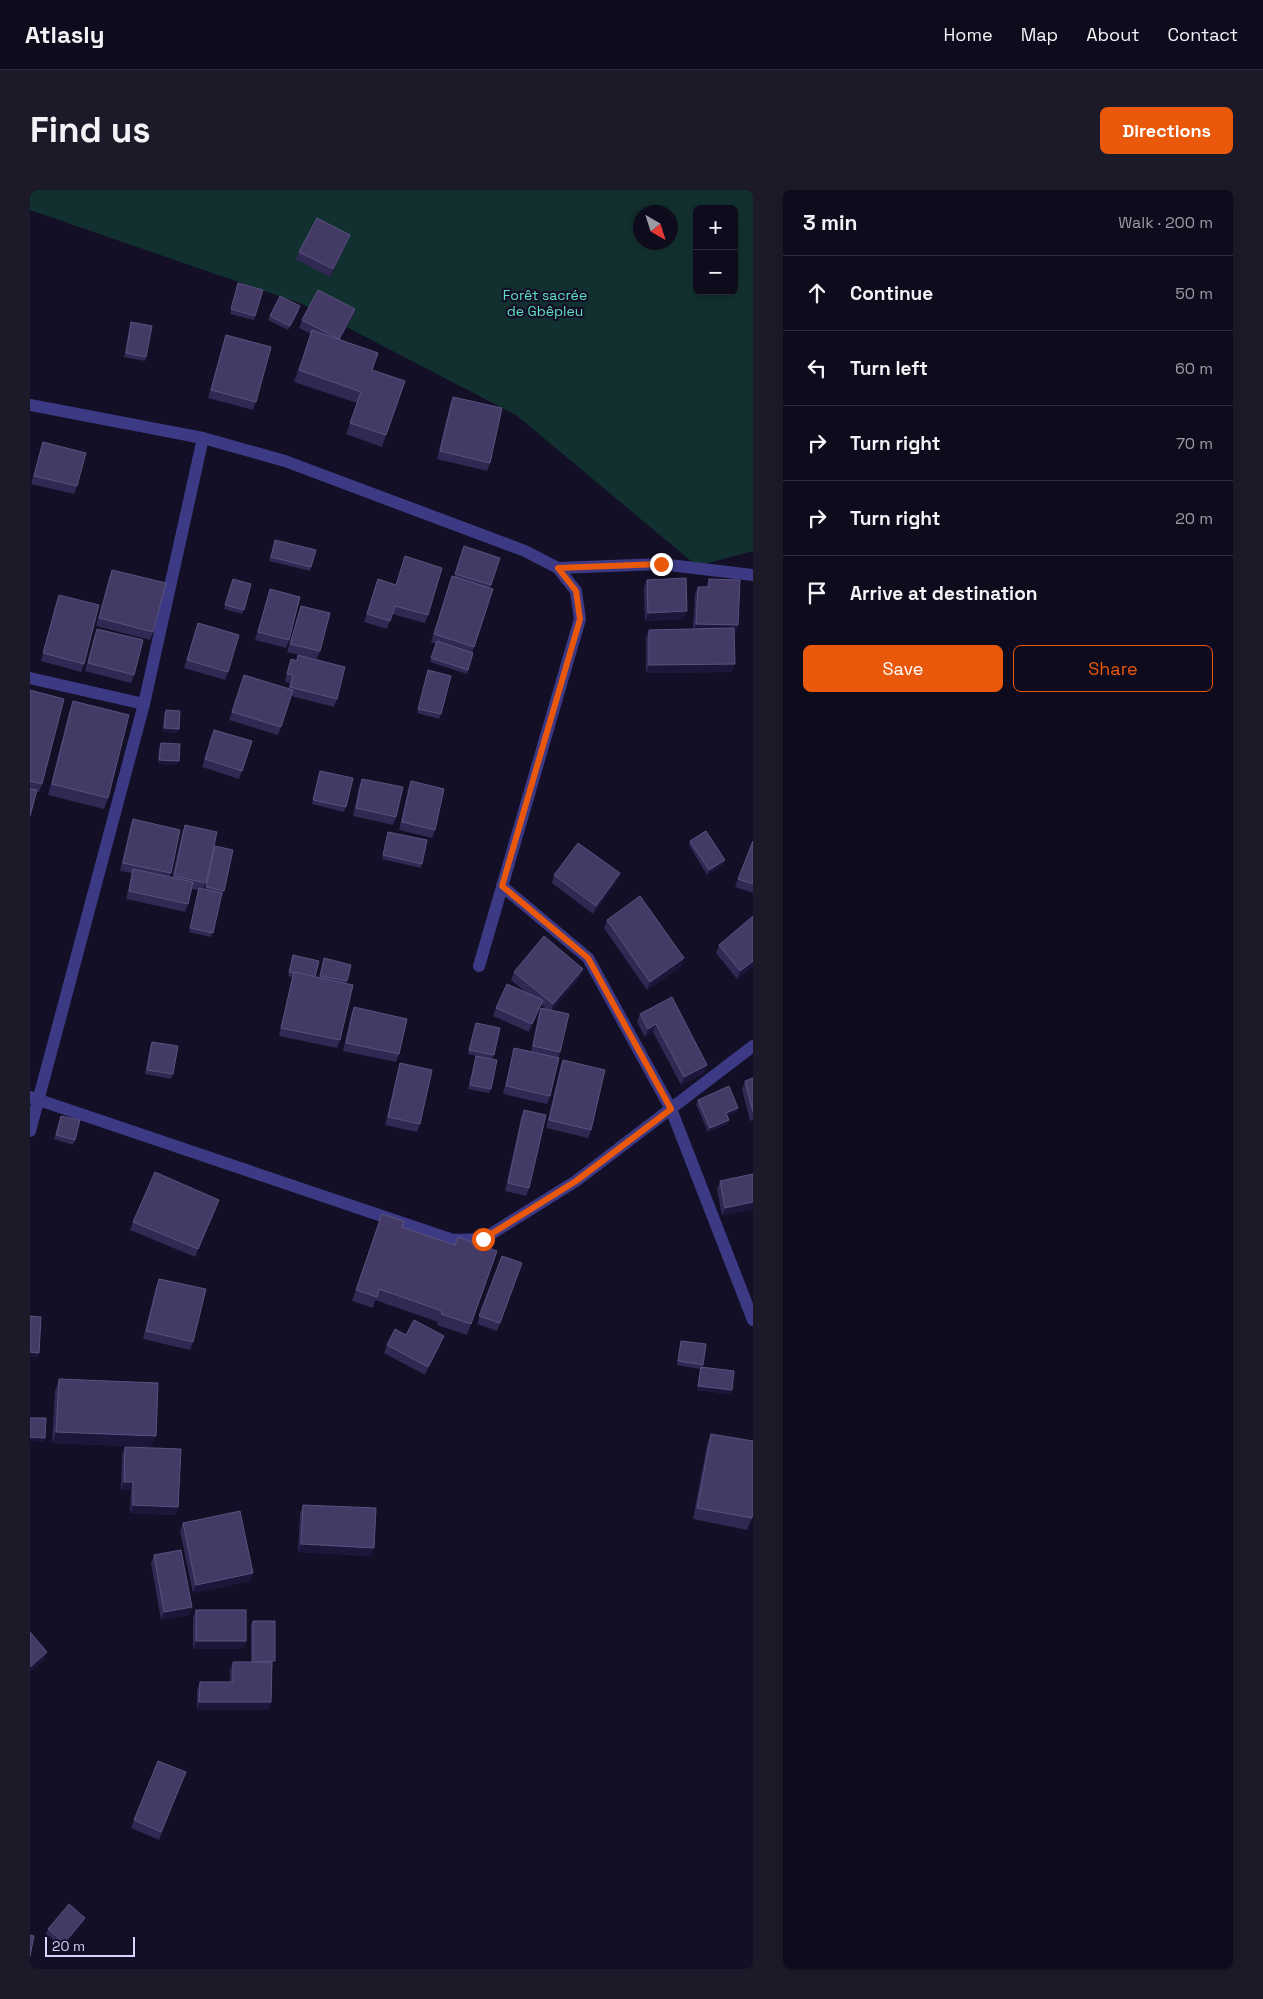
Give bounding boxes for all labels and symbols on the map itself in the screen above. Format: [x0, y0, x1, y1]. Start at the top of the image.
north arrow [633, 205, 678, 250]
park label: Forêt sacrée de Gbêpleu [503, 286, 587, 320]
route end [650, 553, 673, 576]
route start [472, 1228, 495, 1251]
scale bar [45, 1934, 135, 1957]

